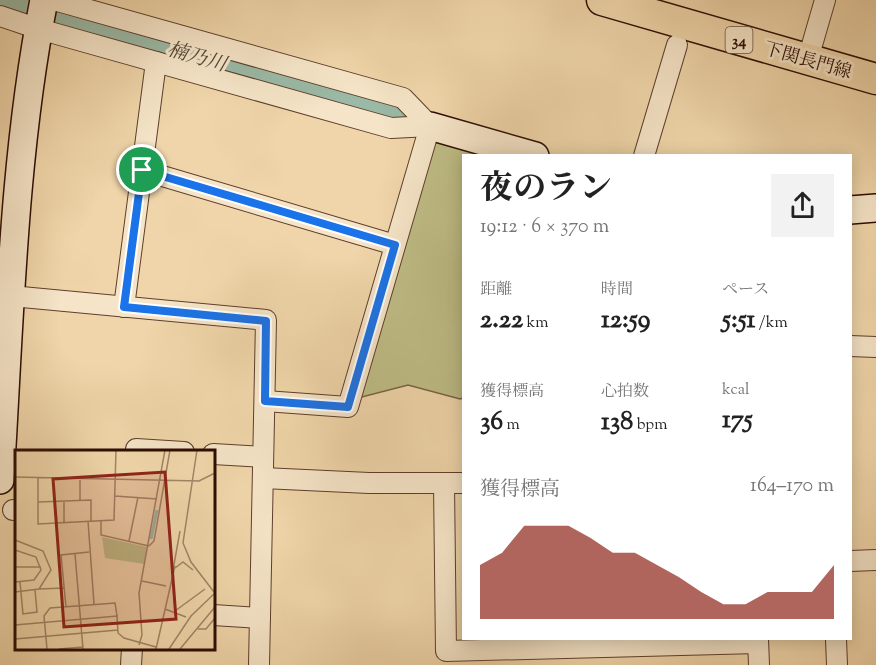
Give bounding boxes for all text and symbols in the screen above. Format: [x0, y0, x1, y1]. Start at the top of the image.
road number: 34 [726, 27, 752, 53]
water label: 楠乃川 [163, 36, 231, 81]
street label: 下関長門線 [761, 37, 854, 87]
pin [116, 144, 167, 195]
icon: arrive [125, 153, 158, 186]
text: 夜のラン [480, 166, 612, 214]
button: share [771, 174, 834, 237]
text: 19:12 · 6 × 370 m [480, 213, 609, 242]
text: 距離 [480, 279, 512, 302]
text: 時間 [601, 279, 633, 302]
text: ペース [722, 279, 769, 302]
text: 2.22 [480, 302, 523, 339]
text: 12:59 [601, 302, 650, 339]
text: 5:51 [722, 302, 755, 339]
text: km [523, 312, 548, 335]
text: /km [755, 312, 788, 335]
text: kcal [722, 379, 750, 402]
text: 獲得標高 [480, 381, 544, 404]
text: 心拍数 [601, 381, 649, 404]
text: 175 [722, 402, 753, 439]
text: 36 [480, 404, 503, 441]
text: 138 [601, 404, 633, 441]
text: m [503, 414, 520, 437]
text: bpm [633, 414, 667, 437]
inset map [15, 450, 214, 650]
text: 164–170 m [750, 472, 834, 501]
text: 獲得標高 [480, 476, 560, 505]

